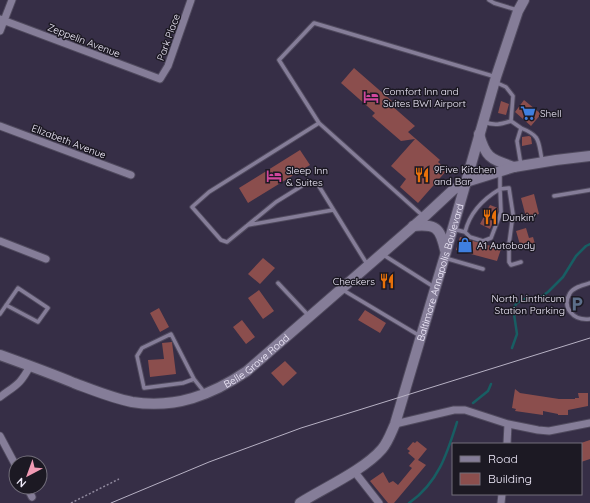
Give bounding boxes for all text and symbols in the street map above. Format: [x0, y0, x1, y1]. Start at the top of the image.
street label: Park Place [154, 12, 183, 62]
street label: Zeppelin Avenue [46, 21, 122, 60]
place label: Comfort Inn and Suites BWI Airport [383, 85, 467, 110]
hotel icon: Comfort Inn and Suites BWI Airport [362, 88, 380, 106]
supermarket icon: Shell [519, 104, 537, 122]
place label: Shell [540, 107, 562, 120]
street label: Elizabeth Avenue [30, 121, 108, 162]
place label: 9Five Kitchen and Bar [434, 163, 496, 188]
place label: Sleep Inn & Suites [286, 164, 328, 189]
restaurant icon: 9Five Kitchen and Bar [413, 166, 431, 184]
hotel icon: Sleep Inn & Suites [265, 167, 283, 185]
street label: Baltimore Annapolis Boulevard [414, 202, 467, 343]
restaurant icon: Dunkin' [481, 208, 499, 226]
place label: Dunkin' [502, 211, 536, 224]
shop icon: A1 Autobody [456, 236, 474, 254]
place label: A1 Autobody [477, 239, 535, 252]
restaurant icon: Checkers [378, 272, 396, 290]
place label: Checkers [333, 275, 375, 288]
place label: North Linthicum Station Parking [492, 292, 565, 317]
parking icon: North Linthicum Station Parking [568, 295, 586, 313]
street label: Belle Grove Road [221, 331, 292, 391]
legend [452, 443, 582, 495]
text: Road [488, 451, 518, 466]
north arrow [8, 455, 48, 495]
text: Building [488, 471, 532, 486]
text: N [14, 475, 29, 490]

